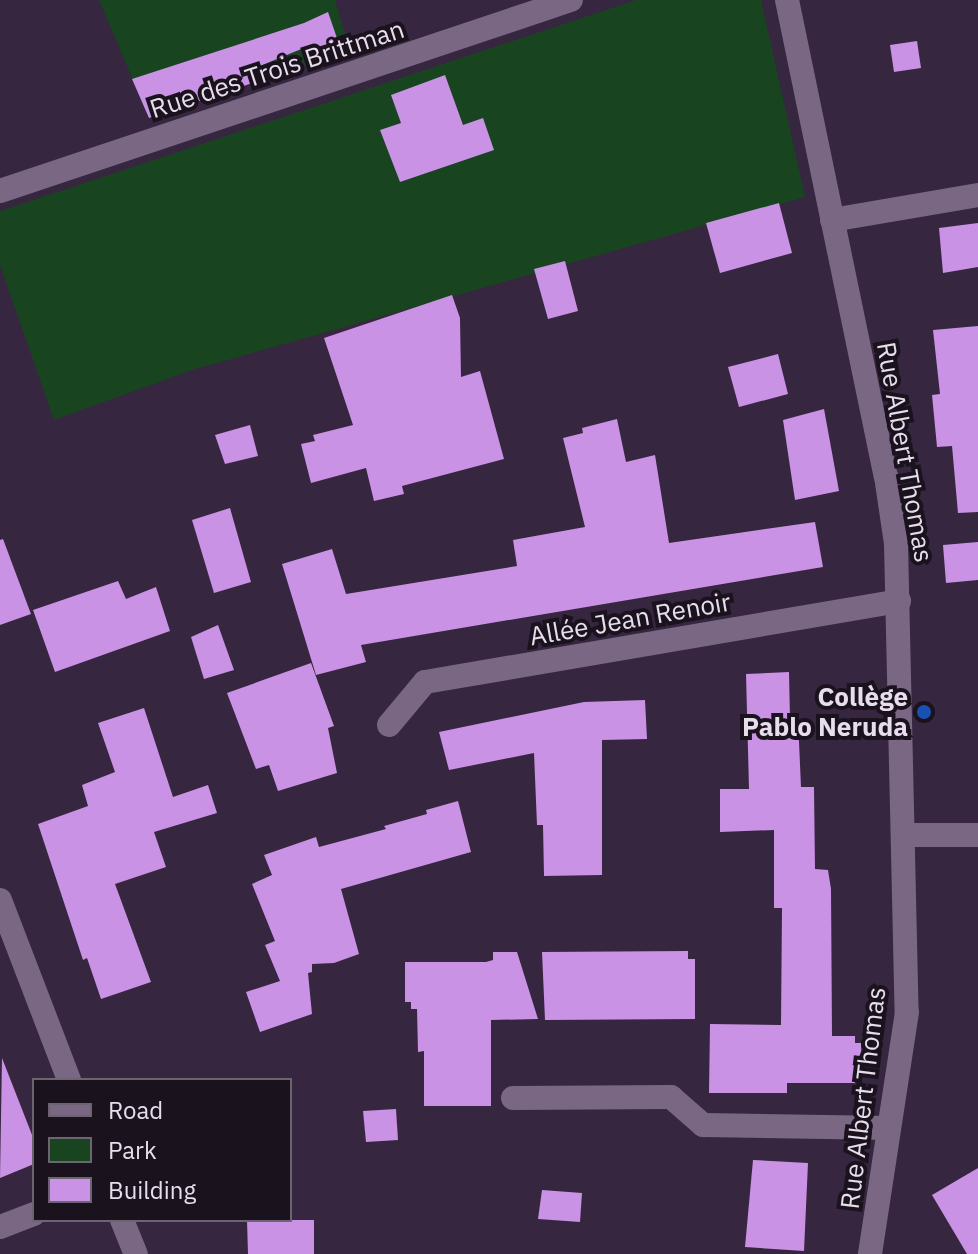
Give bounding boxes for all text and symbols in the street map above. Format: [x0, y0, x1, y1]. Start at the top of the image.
street label: Rue des Trois Brittman [146, 13, 408, 125]
street label: Rue Albert Thomas [870, 339, 940, 565]
street label: Allée Jean Renoir [527, 586, 733, 652]
place label: Collège Pablo Neruda [742, 681, 908, 742]
marker: Collège Pablo Neruda [915, 703, 933, 721]
street label: Rue Albert Thomas [834, 985, 892, 1211]
legend [32, 1078, 292, 1222]
text: Road [108, 1094, 163, 1126]
text: Park [108, 1134, 157, 1166]
text: Building [108, 1174, 196, 1206]

